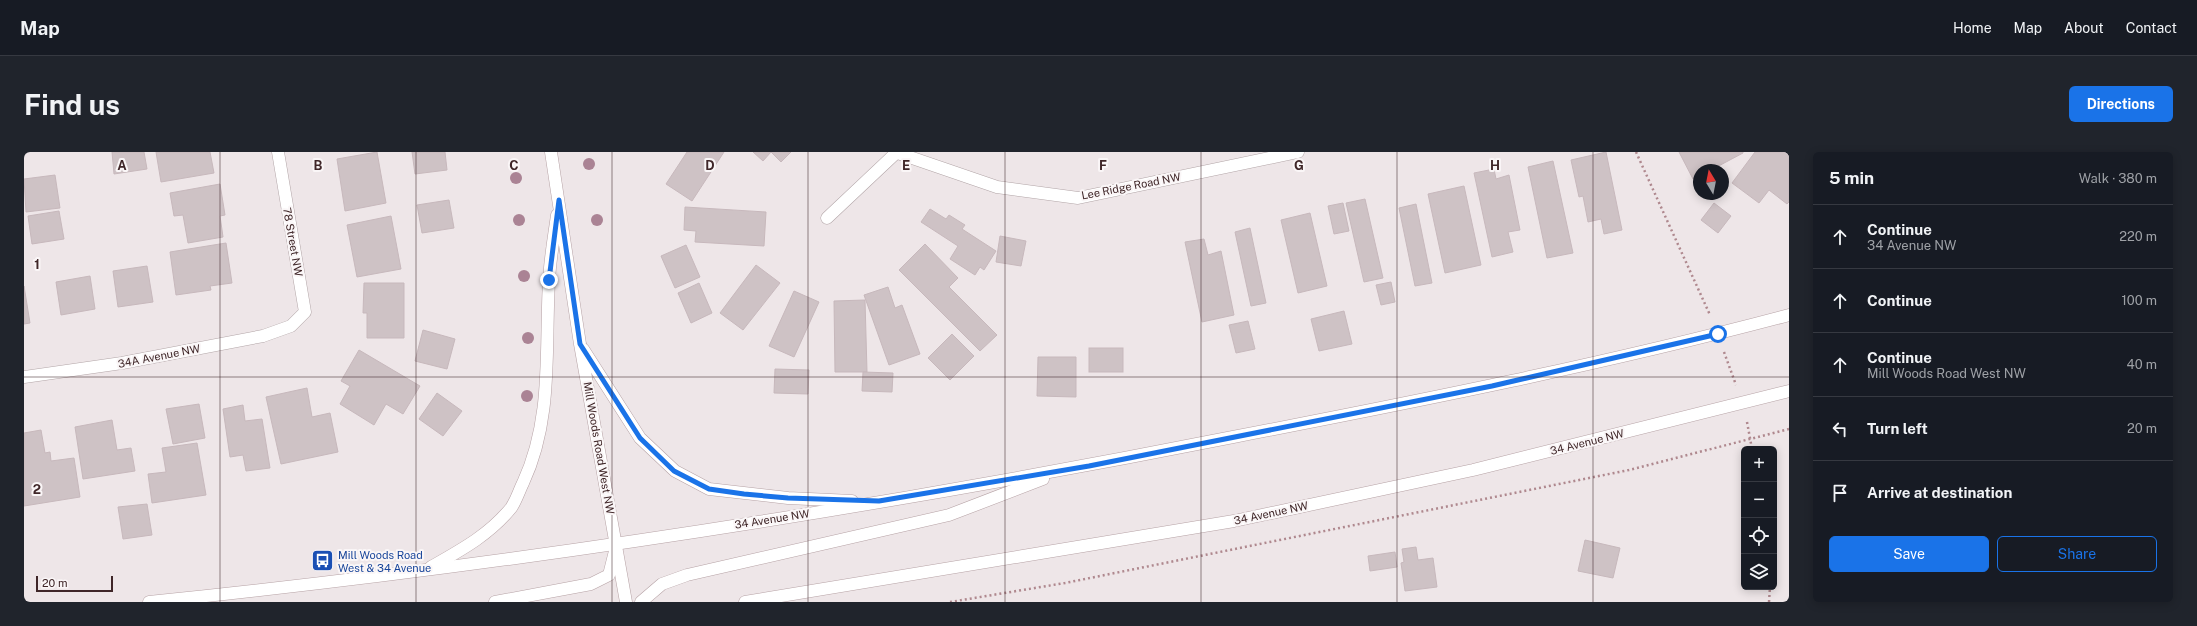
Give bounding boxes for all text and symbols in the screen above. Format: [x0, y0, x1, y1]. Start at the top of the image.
text: Map [20, 17, 60, 39]
text: Home [1953, 20, 1992, 36]
text: Map [2014, 20, 2042, 36]
text: About [2064, 20, 2104, 36]
text: Contact [2126, 20, 2177, 36]
button: Directions [2069, 86, 2173, 122]
text: Find us [24, 88, 120, 121]
text: A [117, 158, 127, 173]
text: B [314, 158, 323, 173]
text: C [509, 158, 519, 173]
text: D [705, 158, 715, 173]
text: E [902, 158, 910, 173]
text: F [1099, 158, 1107, 173]
text: G [1294, 158, 1304, 173]
text: H [1490, 158, 1500, 173]
north arrow [1693, 164, 1729, 200]
text: 5 min [1829, 168, 1874, 188]
street label: Lee Ridge Road NW [1080, 170, 1182, 202]
text: Walk · 380 m [2079, 171, 2157, 186]
street label: 78 Street NW [281, 207, 305, 278]
text: Continue [1867, 221, 1932, 238]
icon: ahead [1829, 226, 1851, 248]
text: 220 m [2119, 229, 2157, 244]
text: 34 Avenue NW [1867, 238, 1956, 253]
text: 1 [34, 257, 40, 272]
route end [540, 271, 558, 289]
icon: ahead [1829, 290, 1851, 312]
text: Continue [1867, 292, 1932, 309]
text: 100 m [2121, 293, 2157, 308]
route start [1709, 325, 1727, 343]
street label: 34A Avenue NW [117, 342, 202, 370]
text: Continue [1867, 349, 1932, 366]
icon: ahead [1829, 354, 1851, 376]
text: 40 m [2126, 357, 2157, 372]
text: Mill Woods Road West NW [1867, 366, 2026, 381]
street label: Mill Woods Road West NW [581, 381, 617, 516]
icon: left [1829, 418, 1851, 440]
text: Turn left [1867, 420, 1928, 437]
text: 20 m [2127, 421, 2157, 436]
street label: 34 Avenue NW [1549, 427, 1626, 457]
map controls [1741, 446, 1777, 590]
button: + [1741, 446, 1777, 482]
text: 2 [33, 482, 41, 497]
button: − [1741, 482, 1777, 518]
icon: arrive [1829, 482, 1851, 504]
text: Arrive at destination [1867, 484, 2012, 501]
street label: 34 Avenue NW [1233, 499, 1310, 527]
street label: 34 Avenue NW [734, 507, 811, 531]
button: locate [1741, 518, 1777, 554]
button: Save [1829, 536, 1989, 572]
button: Share [1997, 536, 2157, 572]
bus stop icon: Mill Woods Road West & 34 Avenue [309, 548, 335, 574]
place label: Mill Woods Road West & 34 Avenue [338, 549, 431, 574]
button: layers [1741, 554, 1777, 590]
scale bar [36, 574, 113, 593]
text: 20 m [42, 577, 67, 589]

